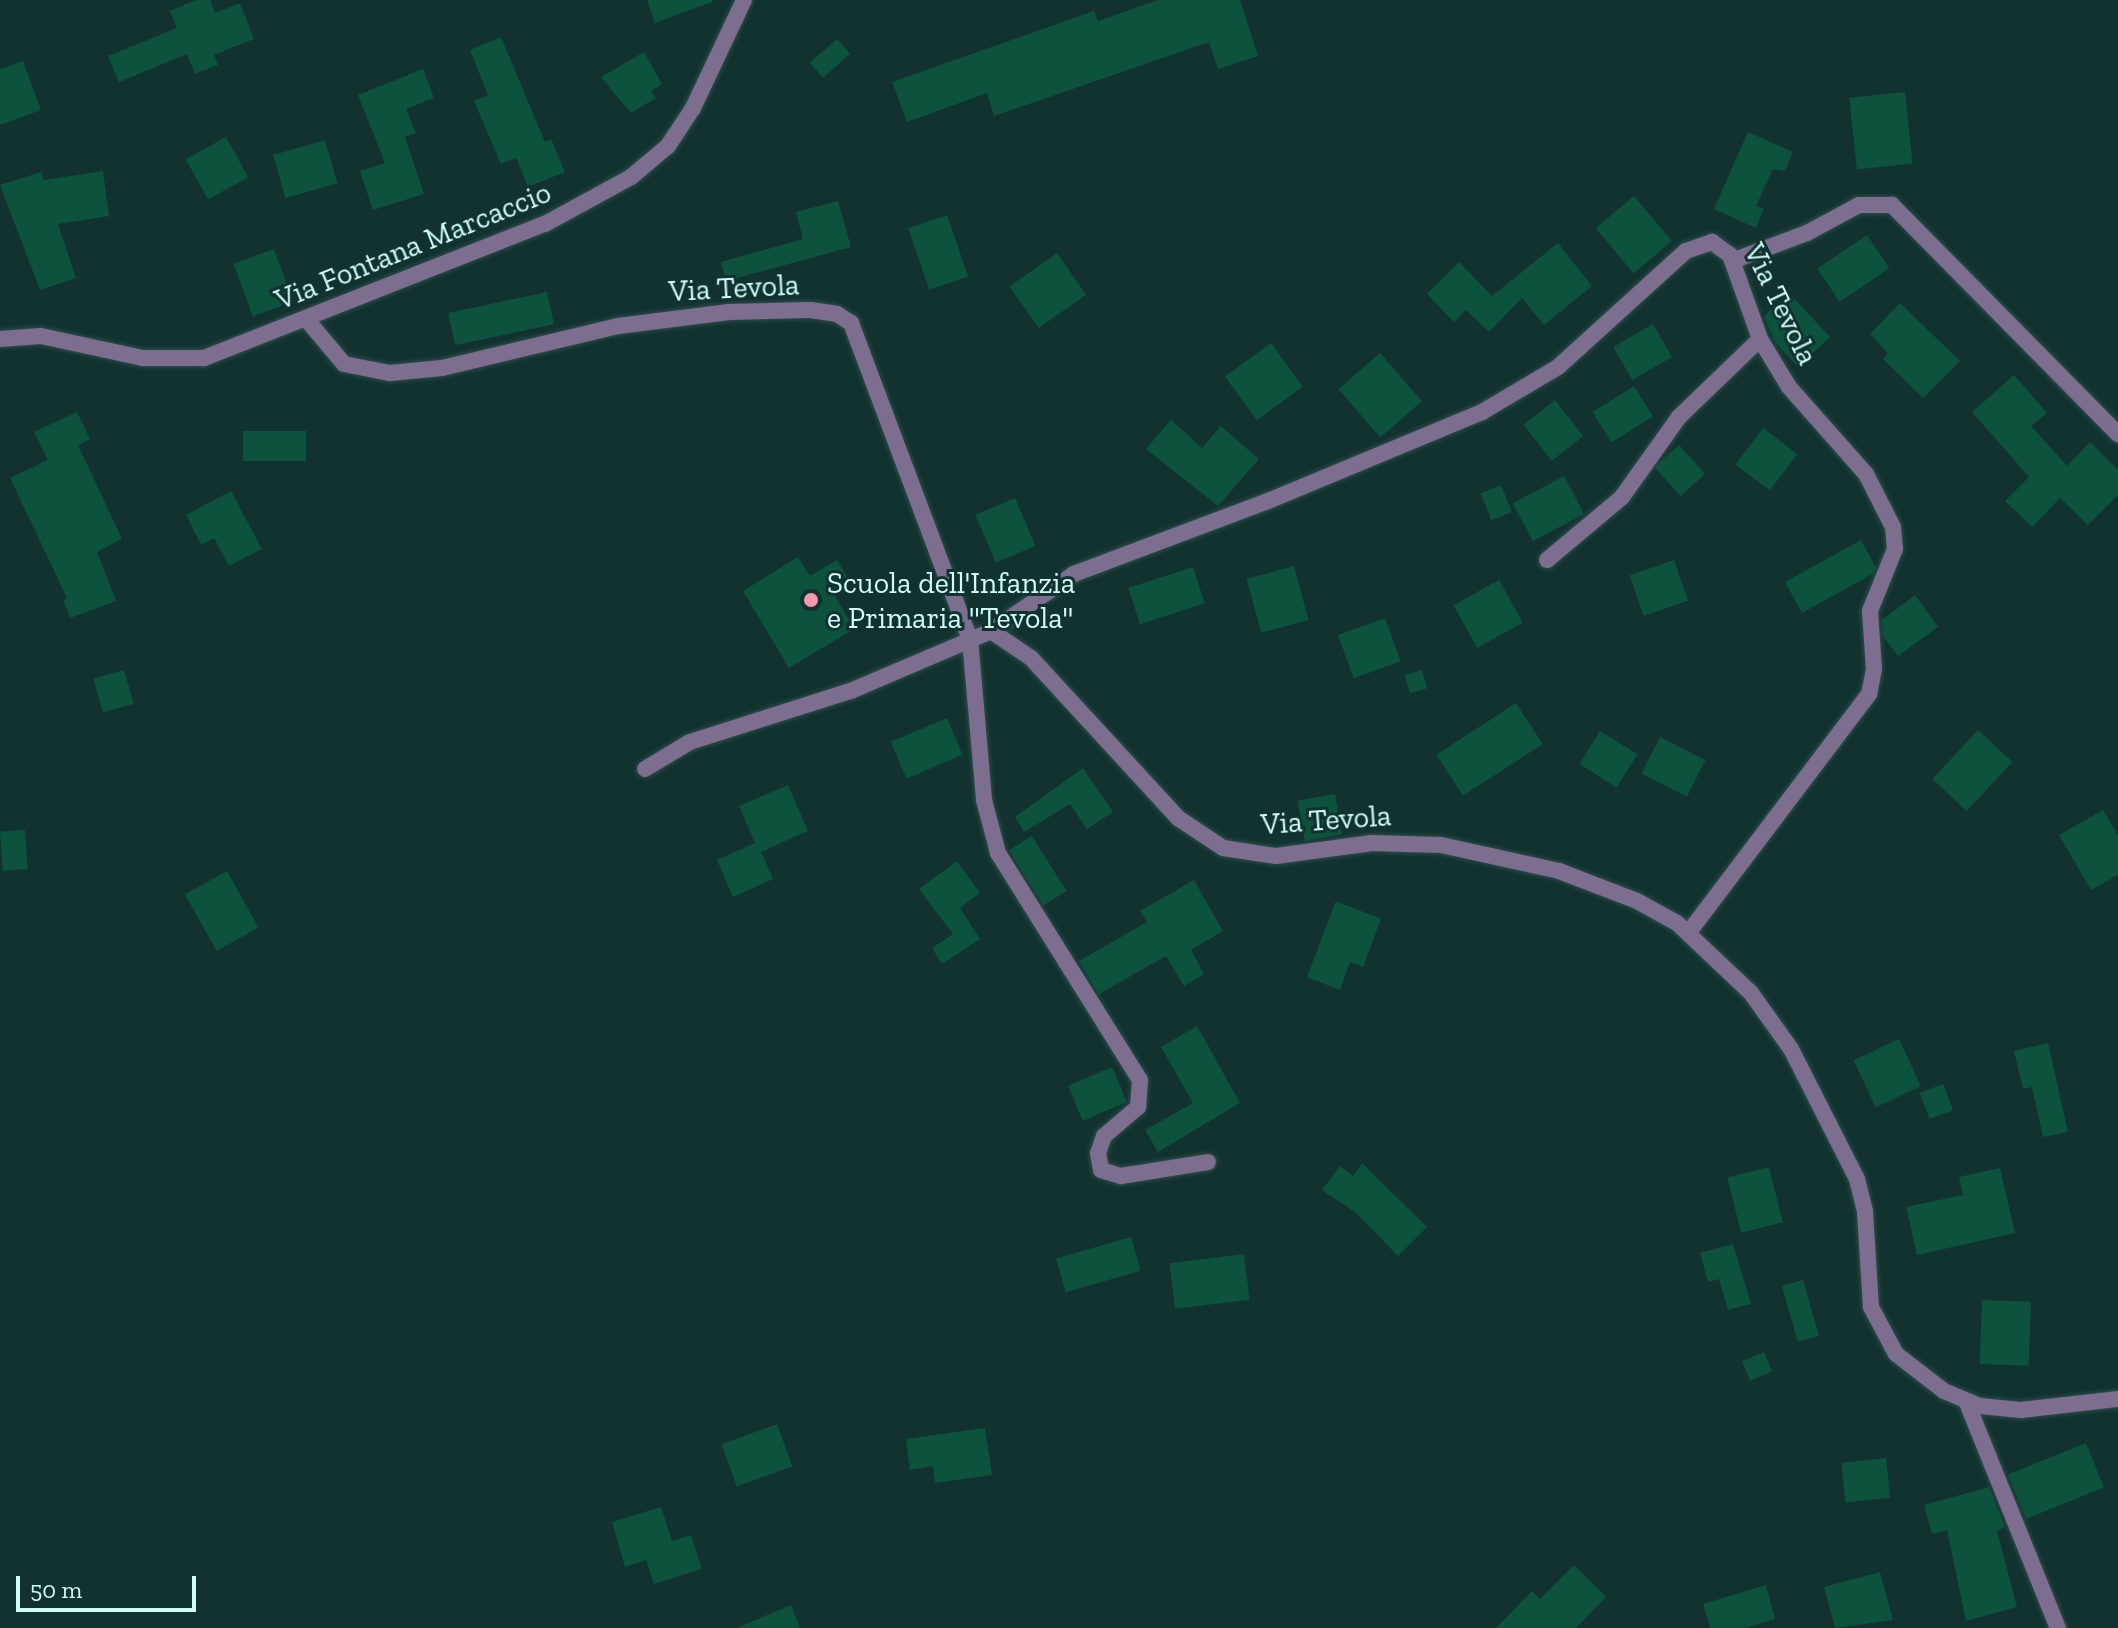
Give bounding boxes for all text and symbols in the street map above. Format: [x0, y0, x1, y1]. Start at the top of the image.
street label: Via Fontana Marcaccio [270, 174, 556, 318]
street label: Via Tevola [1736, 237, 1826, 371]
street label: Via Tevola [667, 267, 801, 309]
place label: Scuola dell'Infanzia e Primaria "Tevola" [827, 565, 1075, 636]
marker: Scuola dell'Infanzia e Primaria "Tevola" [802, 591, 820, 609]
street label: Via Tevola [1259, 797, 1393, 843]
scale bar [20, 1560, 200, 1610]
text: 50 m [30, 1575, 82, 1604]

